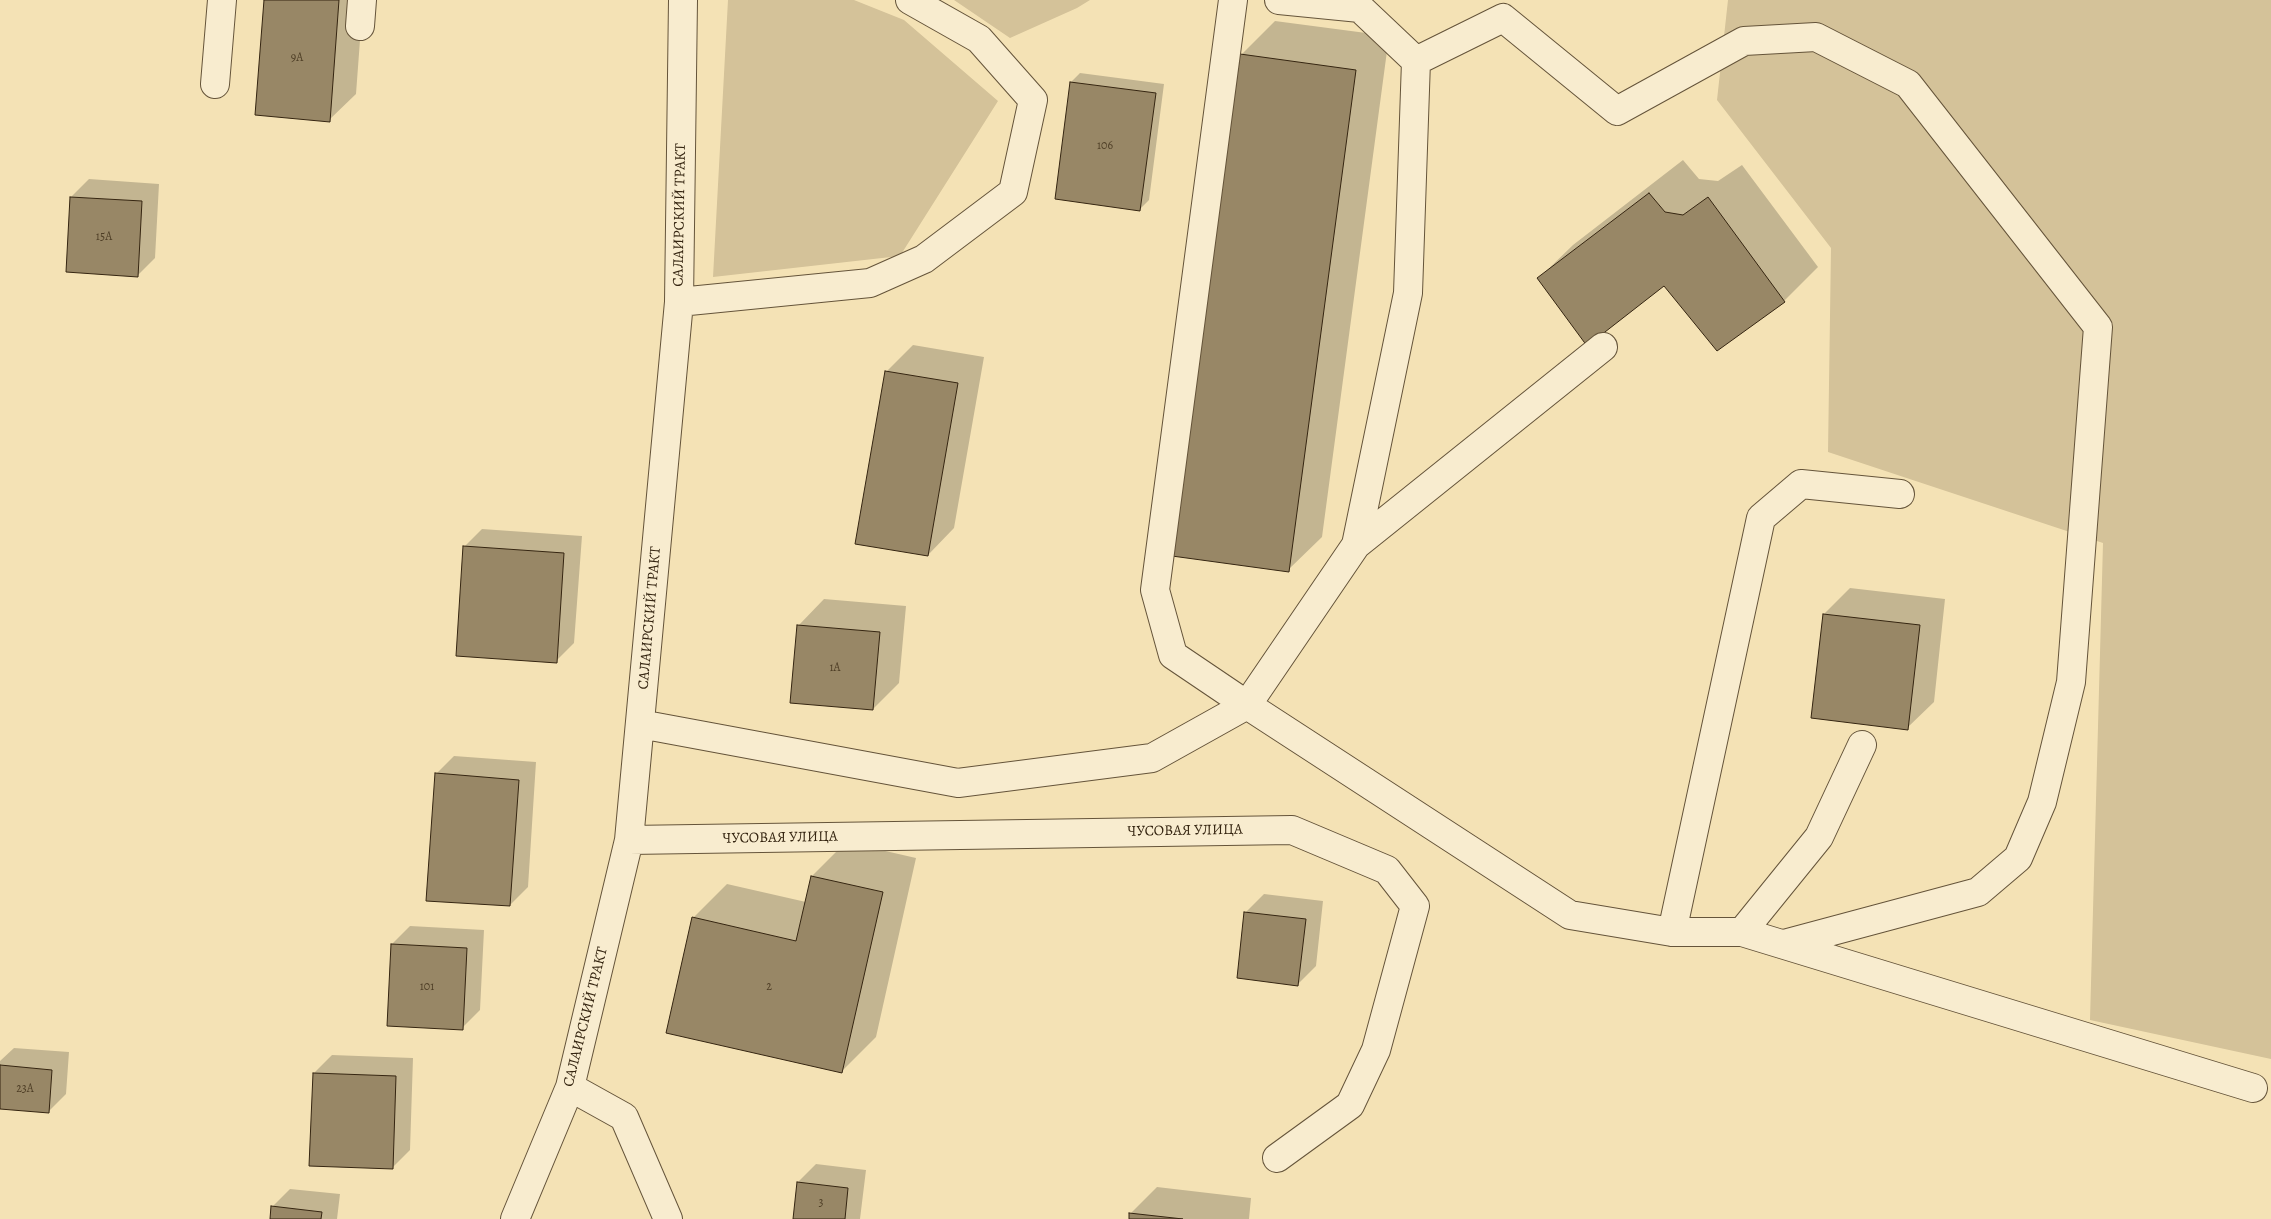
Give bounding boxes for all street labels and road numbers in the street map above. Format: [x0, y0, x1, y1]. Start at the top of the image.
street label: САЛАИРСКИЙ ТРАКТ [670, 143, 690, 287]
street label: САЛАИРСКИЙ ТРАКТ [635, 546, 665, 690]
street label: ЧУСОВАЯ УЛИЦА [1127, 821, 1243, 841]
street label: ЧУСОВАЯ УЛИЦА [722, 828, 838, 848]
street label: САЛАИРСКИЙ ТРАКТ [560, 945, 612, 1089]

